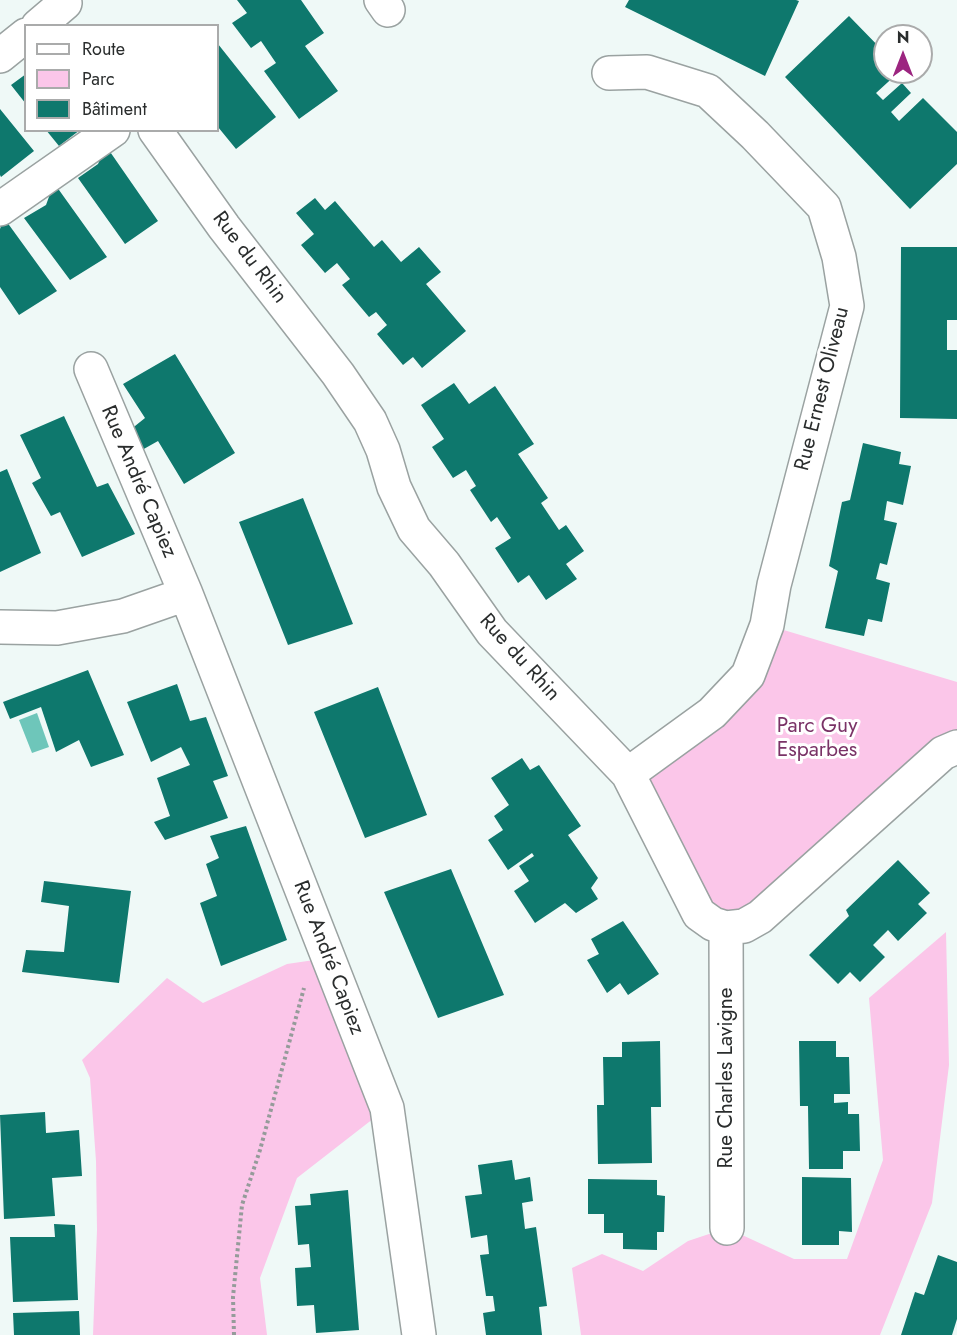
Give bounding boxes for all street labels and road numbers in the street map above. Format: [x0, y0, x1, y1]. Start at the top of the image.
street label: Rue du Rhin [206, 207, 292, 309]
street label: Rue Ernest Oliveau [790, 304, 856, 474]
street label: Rue André Capiez [95, 402, 181, 562]
street label: Rue du Rhin [473, 609, 565, 707]
street label: Rue André Capiez [287, 877, 369, 1039]
street label: Rue Charles Lavigne [714, 988, 740, 1168]

